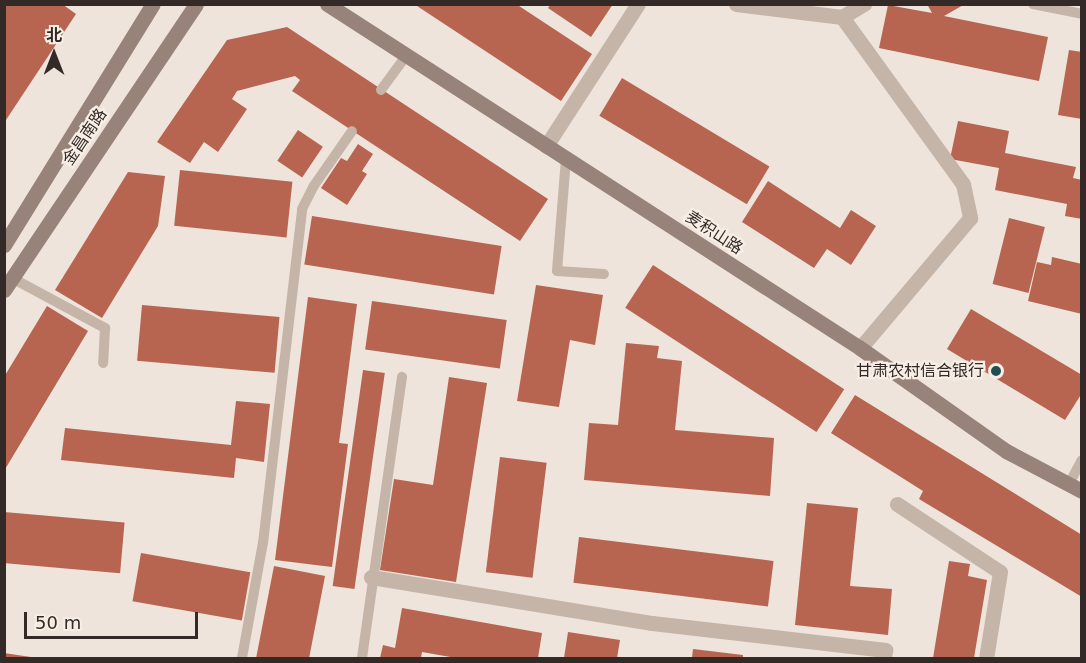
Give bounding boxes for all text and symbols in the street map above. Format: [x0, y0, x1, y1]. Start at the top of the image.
north arrow [24, 24, 84, 84]
text: 北 [46, 26, 62, 45]
street label: 金昌南路 [59, 105, 111, 169]
street label: 麦积山路 [682, 208, 746, 258]
place label: 甘肃农村信合银行 [856, 361, 984, 381]
marker: 甘肃农村信合银行 [989, 364, 1003, 378]
scale bar [27, 600, 201, 638]
text: 50 m [35, 612, 81, 633]

